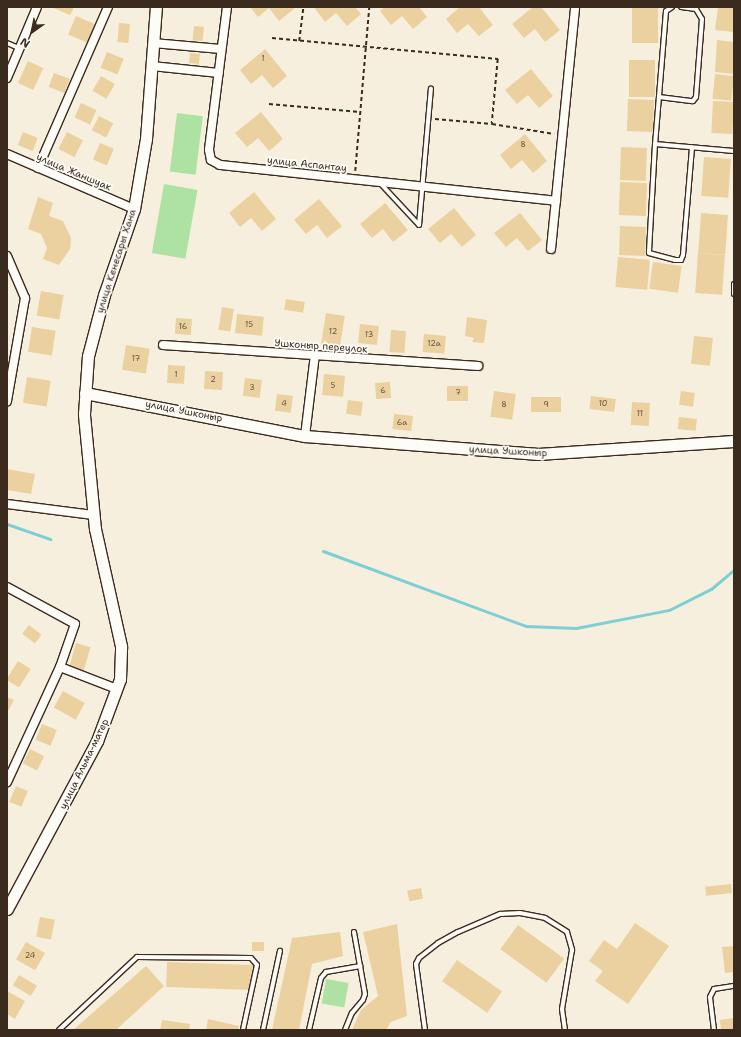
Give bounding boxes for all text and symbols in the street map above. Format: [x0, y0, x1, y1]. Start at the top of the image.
north arrow [12, 12, 52, 52]
text: N [17, 34, 33, 51]
house number: 1 [261, 54, 265, 64]
house number: 8 [520, 140, 526, 150]
street label: улица Жаншуак [35, 151, 113, 193]
street label: улица Аспантау [267, 154, 347, 174]
street label: улица Кенесары Хана [94, 208, 138, 314]
house number: 15 [245, 320, 253, 330]
house number: 16 [179, 322, 187, 332]
house number: 12 [329, 327, 337, 337]
house number: 13 [365, 330, 373, 340]
street label: Ушконыр переулок [274, 337, 368, 355]
house number: 12а [427, 339, 441, 349]
house number: 17 [132, 354, 140, 364]
house number: 1 [174, 370, 178, 380]
house number: 2 [210, 375, 216, 385]
house number: 5 [331, 381, 335, 391]
house number: 3 [249, 383, 255, 393]
house number: 6 [380, 386, 386, 396]
house number: 7 [455, 388, 461, 398]
street label: улица Ушконыр [144, 398, 224, 424]
house number: 4 [281, 399, 287, 409]
house number: 10 [599, 399, 607, 409]
house number: 8 [501, 400, 507, 410]
house number: 9 [543, 400, 549, 410]
house number: 11 [637, 409, 643, 419]
house number: 6а [397, 418, 407, 428]
street label: улица Ушконыр [469, 443, 547, 459]
street label: улица Альма-матер [57, 717, 111, 811]
house number: 24 [25, 951, 35, 961]

